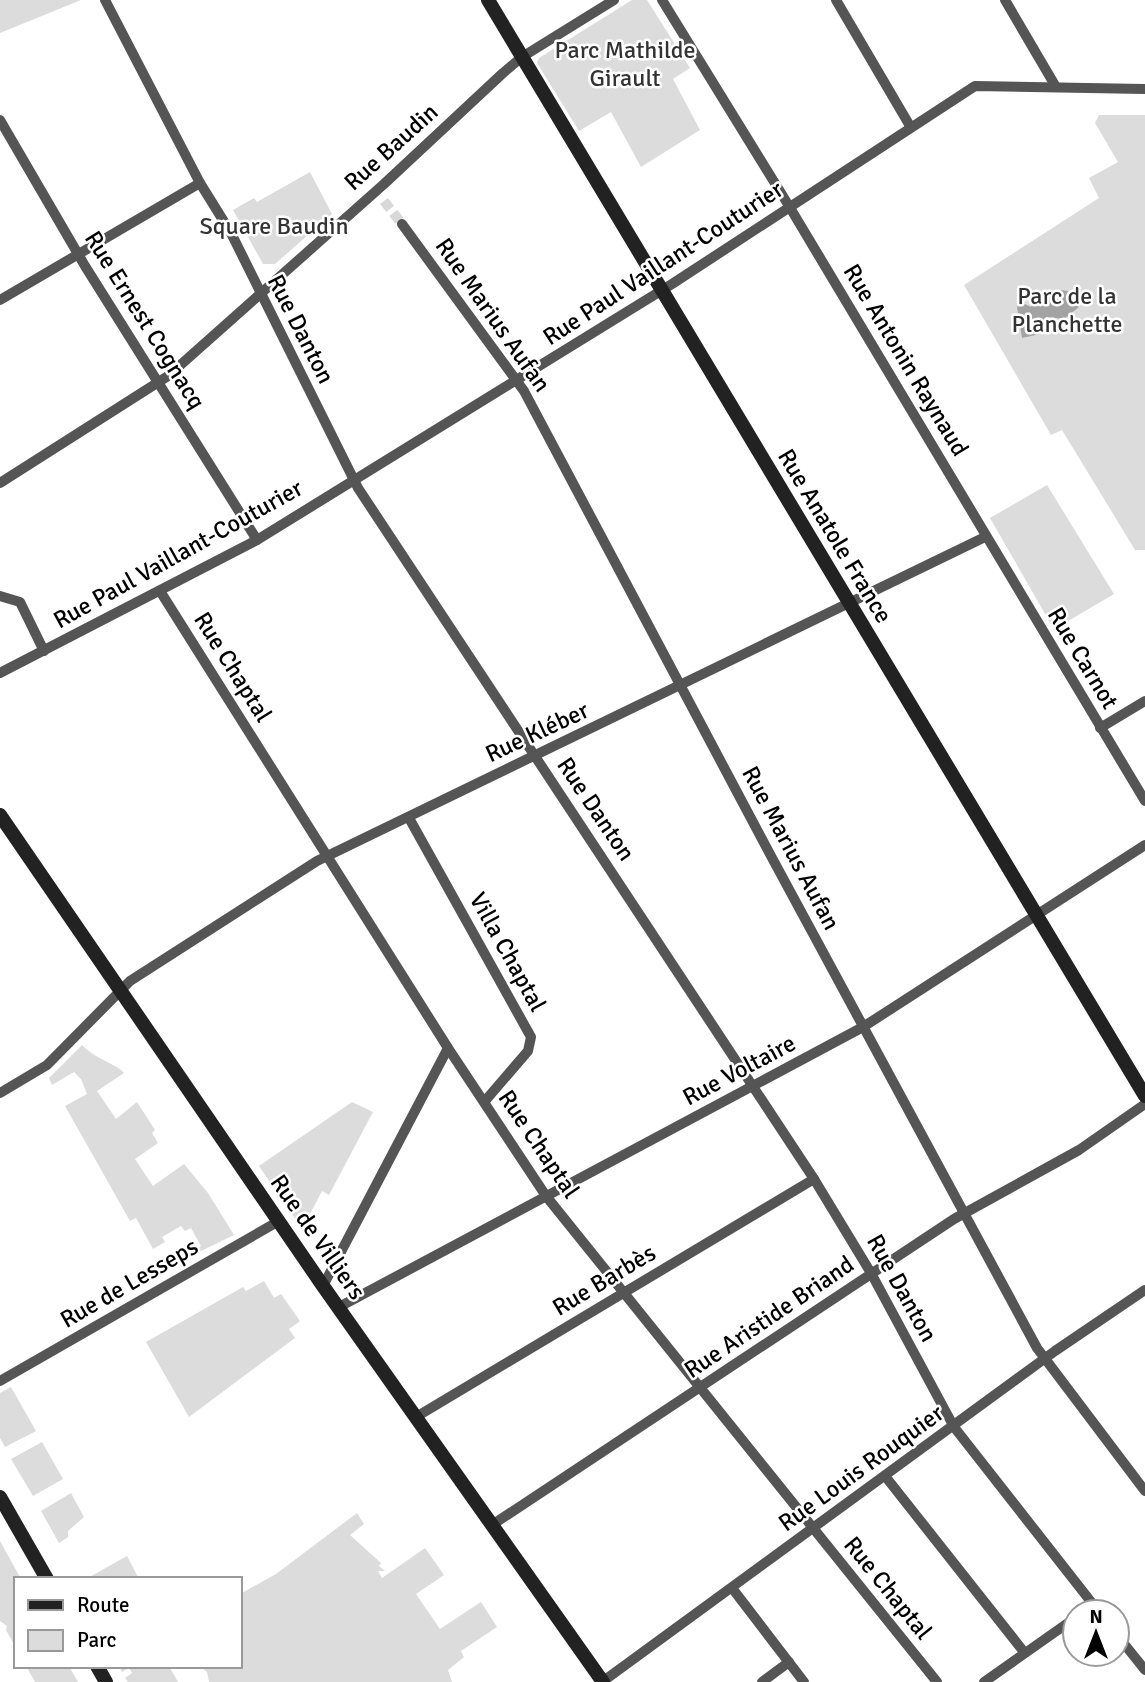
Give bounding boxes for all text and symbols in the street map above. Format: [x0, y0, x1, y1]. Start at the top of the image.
park label: Parc Mathilde Girault [554, 35, 696, 93]
street label: Rue Baudin [338, 97, 444, 197]
street label: Rue Paul Vaillant-Couturier [537, 174, 789, 352]
park label: Square Baudin [199, 211, 349, 241]
street label: Rue Ernest Cognacq [78, 225, 212, 415]
street label: Rue Marius Aufan [429, 232, 557, 398]
street label: Rue Antonin Raynaud [837, 258, 975, 462]
street label: Rue Danton [261, 269, 341, 389]
park label: Parc de la Planchette [1012, 281, 1122, 339]
street label: Rue Anatole France [771, 444, 899, 628]
street label: Rue Paul Vaillant-Couturier [48, 473, 308, 635]
street label: Rue Carnot [1041, 602, 1125, 714]
street label: Rue Chaptal [187, 606, 279, 728]
street label: Rue Kléber [480, 695, 594, 769]
street label: Rue Danton [550, 751, 642, 867]
street label: Rue Marius Aufan [735, 761, 847, 935]
street label: Villa Chaptal [463, 887, 553, 1017]
street label: Rue Voltaire [677, 1028, 801, 1112]
street label: Rue Chaptal [492, 1084, 586, 1204]
street label: Rue de Villiers [264, 1169, 372, 1305]
street label: Rue Danton [860, 1229, 944, 1347]
street label: Rue de Lesseps [55, 1231, 203, 1335]
street label: Rue Barbès [547, 1238, 661, 1322]
street label: Rue Aristide Briand [678, 1249, 860, 1385]
street label: Rue Louis Rouquier [773, 1398, 950, 1538]
street label: Rue Chaptal [837, 1530, 939, 1646]
legend [14, 1577, 242, 1668]
text: Route [77, 1592, 129, 1618]
north arrow [1061, 1598, 1131, 1668]
text: N [1089, 1605, 1103, 1629]
text: Parc [77, 1627, 116, 1653]

